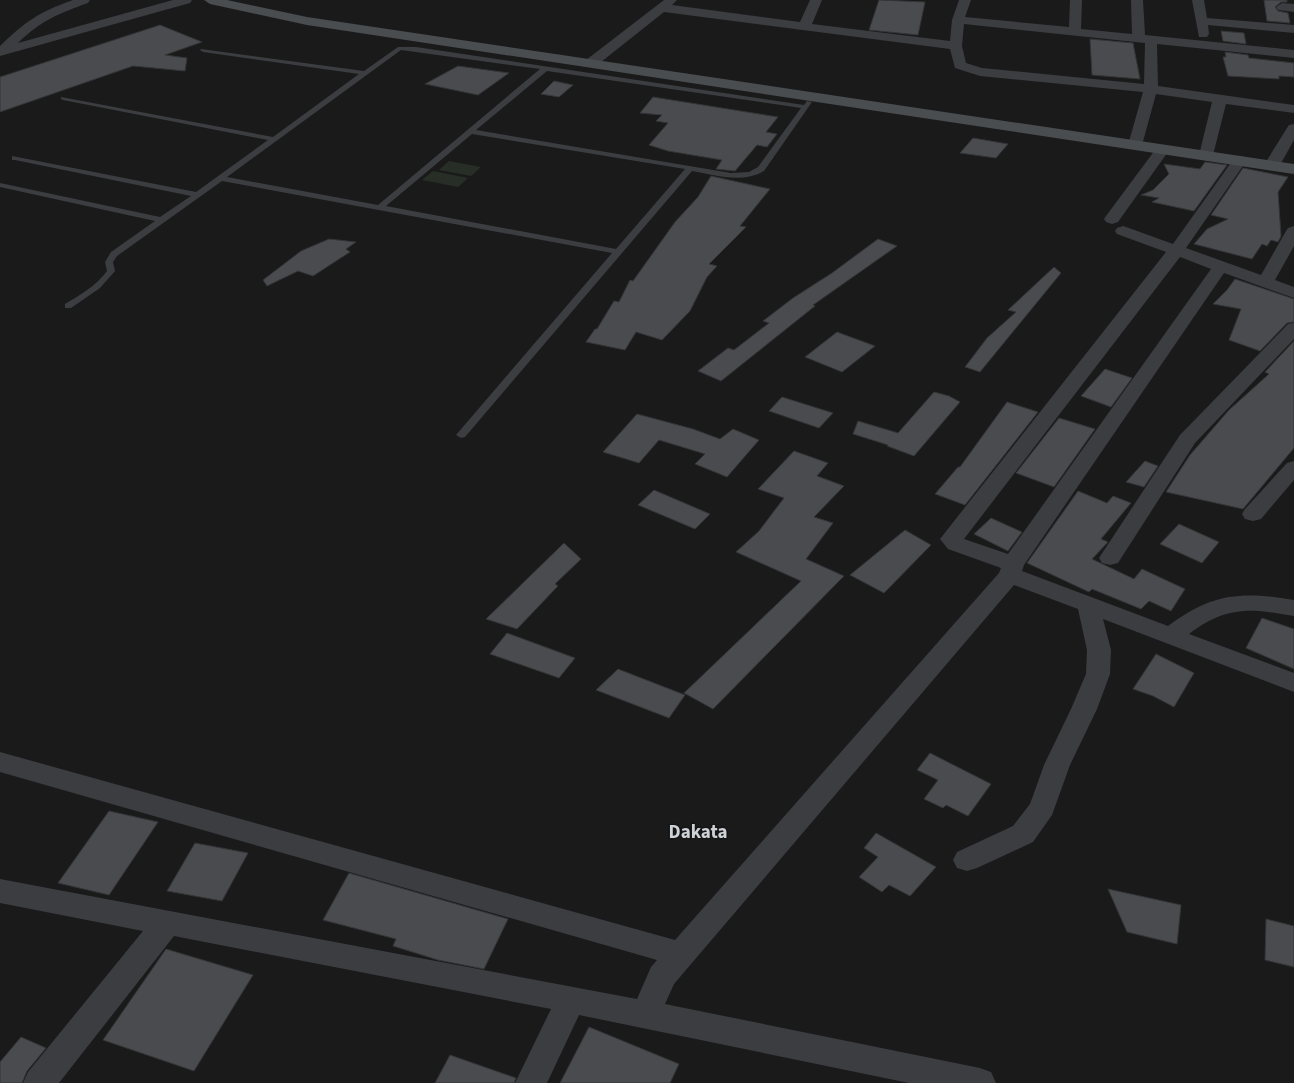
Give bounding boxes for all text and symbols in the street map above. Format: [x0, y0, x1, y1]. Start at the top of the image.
district label: Dakata [669, 819, 727, 846]

